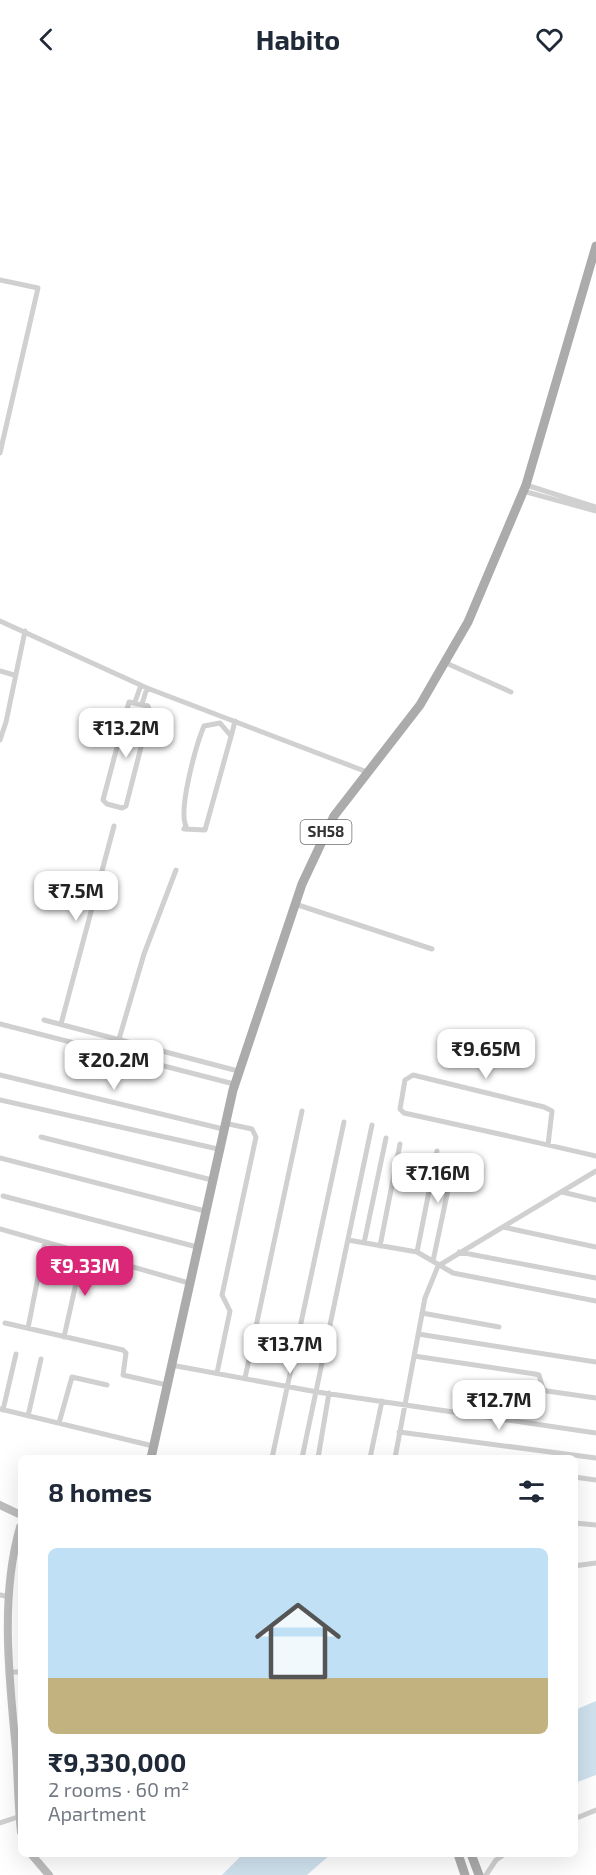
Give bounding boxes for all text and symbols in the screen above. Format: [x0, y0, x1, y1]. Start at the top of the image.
icon: back [30, 23, 63, 56]
text: Habito [256, 23, 340, 55]
icon: heart [533, 23, 566, 56]
pin: ₹13.2M [77, 708, 175, 759]
text: ₹13.2M [93, 715, 159, 739]
road number: SH58 [300, 820, 352, 844]
pin: ₹7.5M [34, 871, 118, 922]
text: ₹7.5M [48, 878, 104, 902]
pin: ₹9.65M [437, 1029, 535, 1080]
text: ₹9.65M [451, 1036, 521, 1060]
pin: ₹20.2M [65, 1040, 163, 1091]
text: ₹20.2M [79, 1047, 149, 1071]
pin: ₹7.16M [389, 1153, 487, 1204]
text: ₹7.16M [406, 1160, 470, 1184]
pin: ₹9.33M [36, 1246, 134, 1297]
text: ₹9.33M [50, 1253, 120, 1277]
pin: ₹13.7M [241, 1324, 339, 1375]
text: ₹13.7M [258, 1331, 322, 1355]
pin: ₹12.7M [450, 1380, 548, 1431]
text: ₹12.7M [466, 1387, 532, 1411]
icon: filters [515, 1475, 548, 1508]
text: 8 homes [48, 1476, 152, 1507]
icon: home [244, 1587, 352, 1695]
text: ₹9,330,000 [48, 1746, 186, 1777]
text: 2 rooms · 60 m² [48, 1777, 189, 1801]
text: Apartment [48, 1801, 146, 1825]

